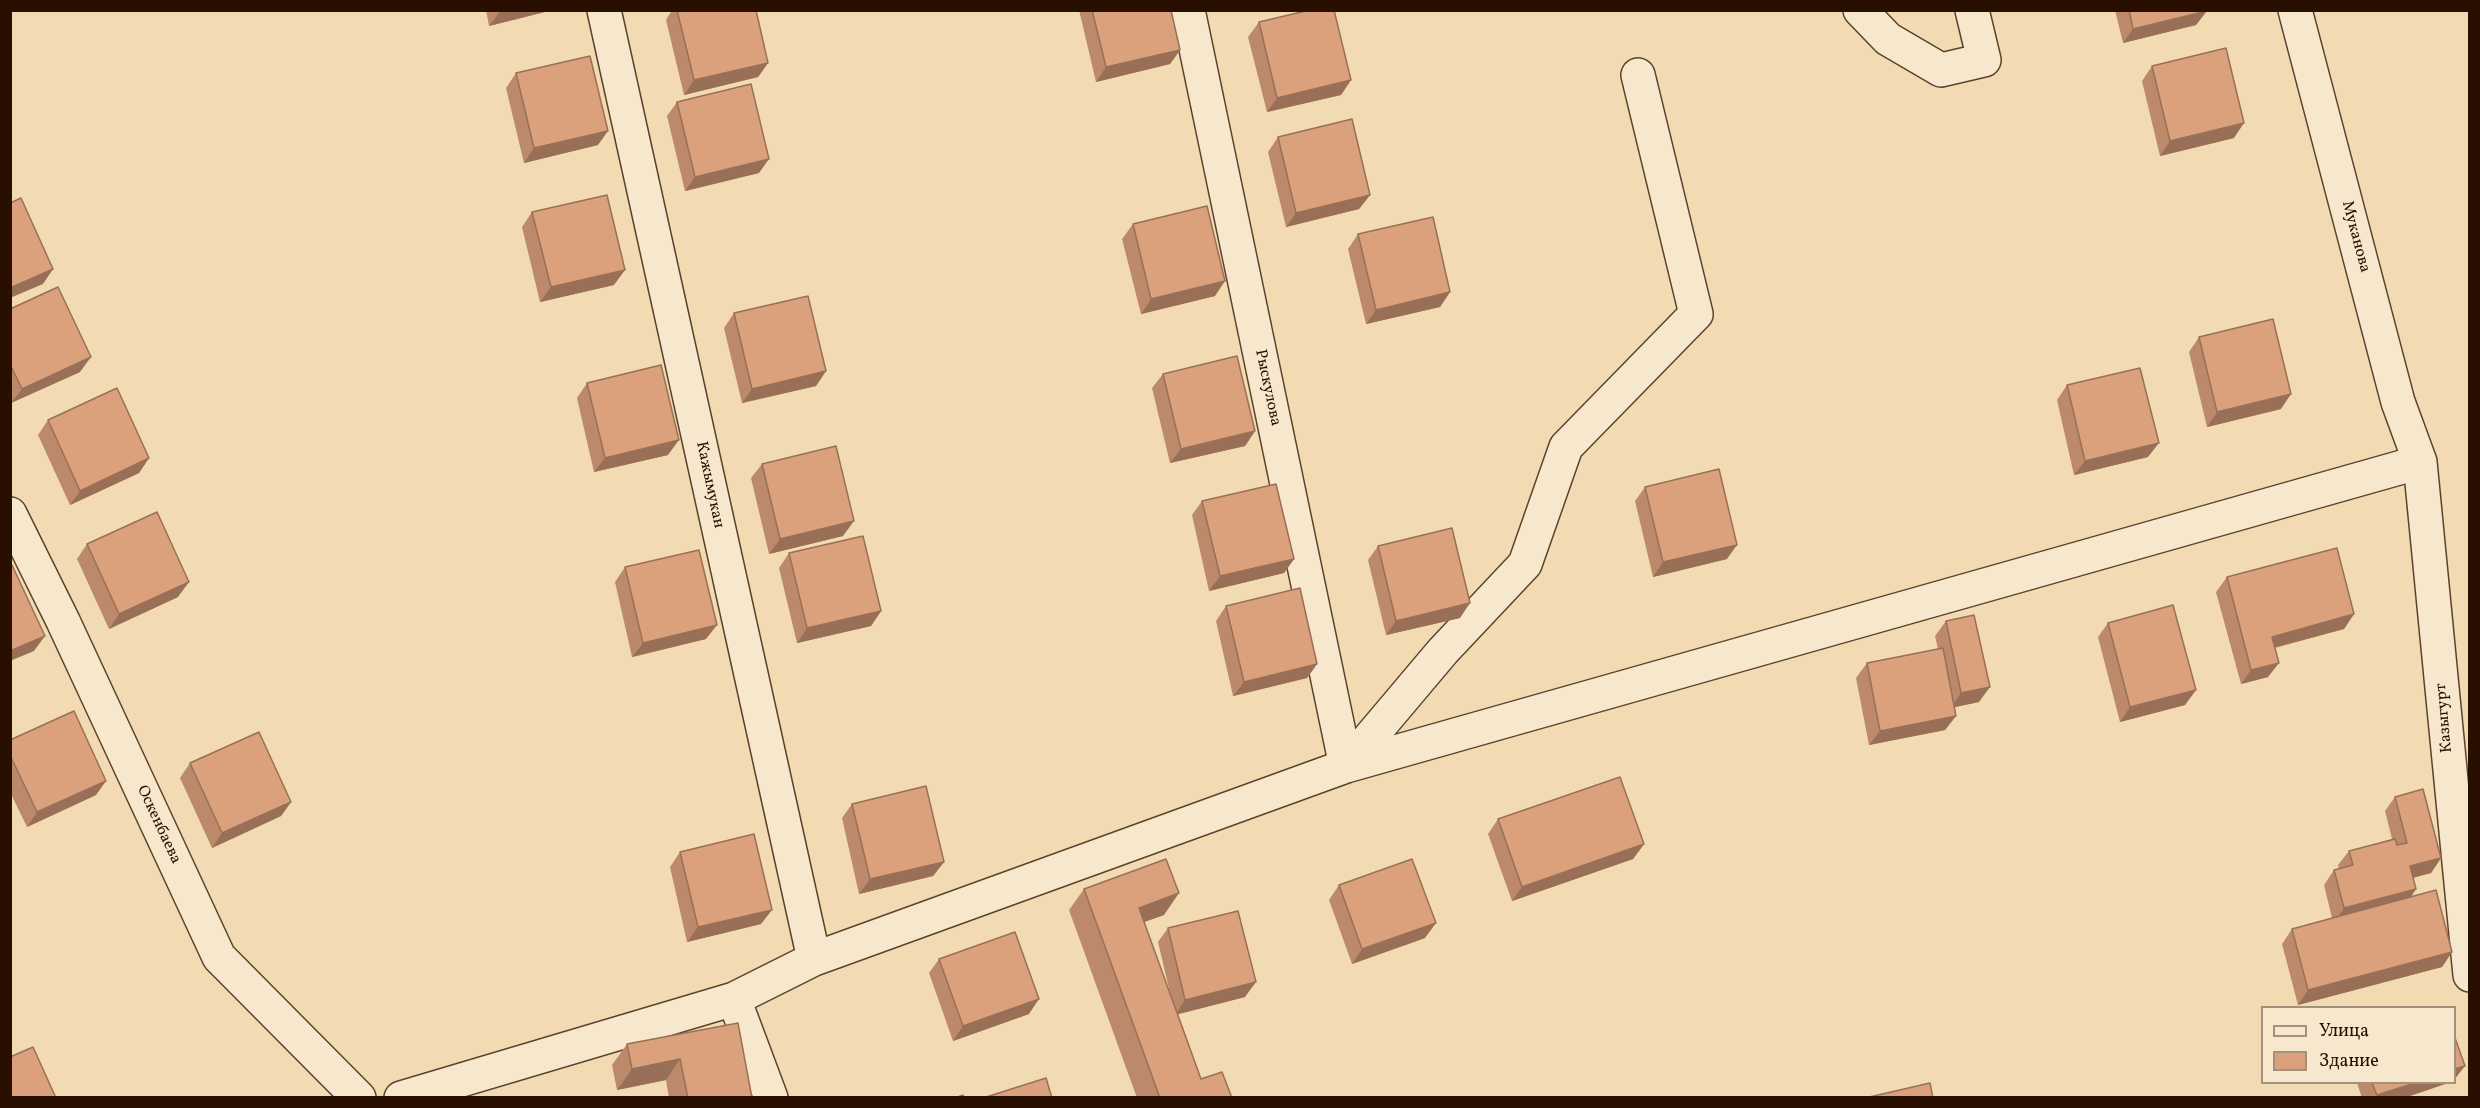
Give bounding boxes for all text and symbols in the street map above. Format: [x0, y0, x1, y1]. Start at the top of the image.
street label: Муканова [2336, 199, 2374, 275]
street label: Рыскулова [1250, 348, 1284, 428]
street label: Кажымукан [690, 440, 728, 530]
street label: Казыгурт [2432, 682, 2458, 754]
street label: Оскенбаева [131, 783, 185, 867]
legend [2261, 1006, 2456, 1084]
text: Улица [2319, 1019, 2369, 1044]
text: Здание [2319, 1049, 2379, 1074]

